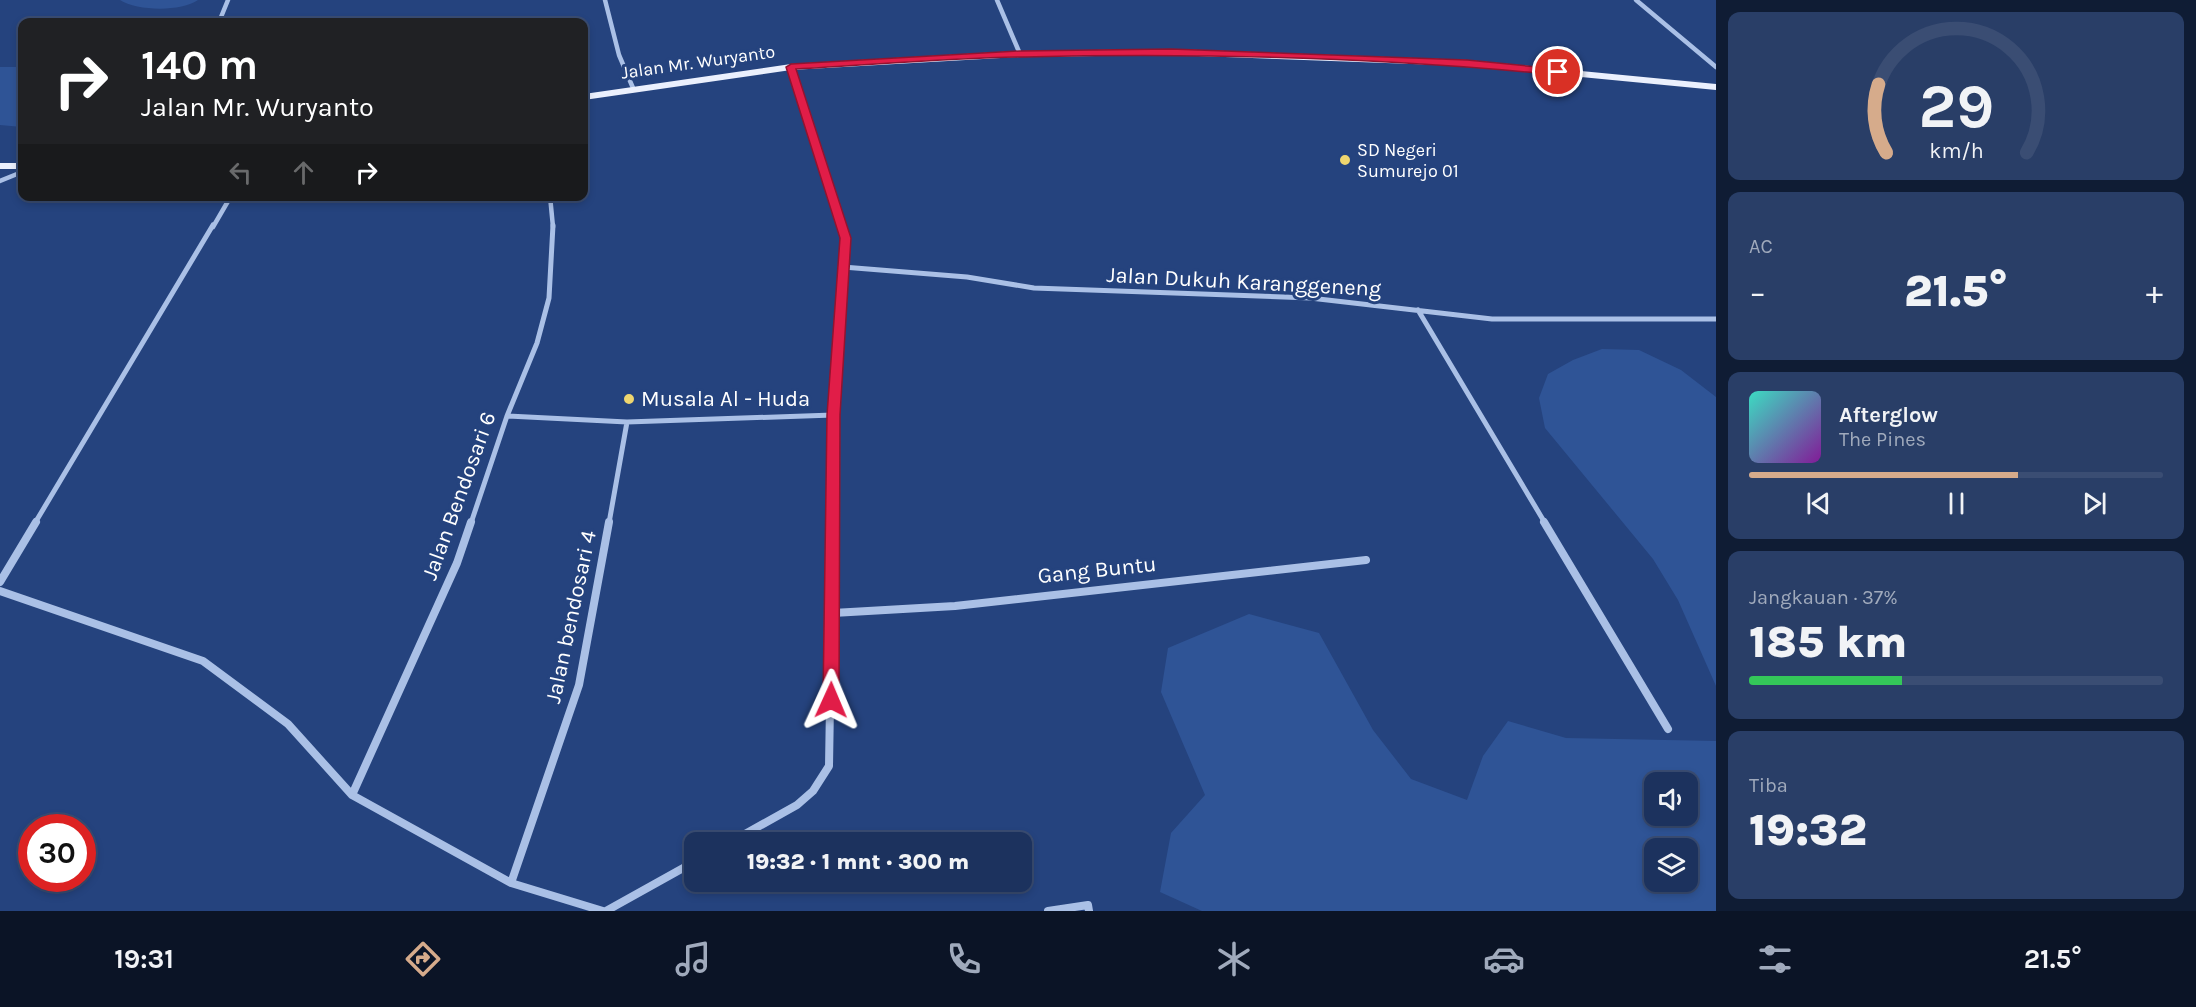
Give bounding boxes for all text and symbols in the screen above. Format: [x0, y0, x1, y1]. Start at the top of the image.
text: 140 m [141, 40, 258, 90]
street label: Jalan Mr. Wuryanto [620, 40, 776, 84]
icon: right [42, 42, 120, 120]
pin [1532, 46, 1583, 97]
icon: arrive [1541, 55, 1574, 88]
text: 29 [1918, 70, 1994, 143]
text: Jalan Mr. Wuryanto [141, 91, 374, 123]
text: km/h [1929, 138, 1983, 163]
place label: SD Negeri Sumurejo 01 [1357, 139, 1459, 182]
marker: SD Negeri Sumurejo 01 [1338, 153, 1352, 167]
icon: left [224, 156, 257, 189]
icon: ahead [287, 156, 320, 189]
icon: right [350, 156, 383, 189]
text: AC [1749, 235, 1773, 258]
street label: Jalan Dukuh Karanggeneng [1106, 262, 1383, 302]
text: 21.5° [1904, 265, 2008, 317]
text: − [1749, 273, 1766, 311]
text: + [2146, 273, 2163, 311]
place label: Musala Al - Huda [641, 386, 810, 412]
marker: Musala Al - Huda [622, 392, 636, 406]
text: Afterglow [1839, 402, 1938, 428]
street label: Jalan Bendosari 6 [417, 408, 501, 584]
text: The Pines [1839, 428, 1926, 451]
icon: previous [1802, 487, 1835, 520]
icon: pause [1940, 487, 1973, 520]
icon: next [2078, 487, 2111, 520]
street label: Jalan bendosari 4 [540, 528, 602, 706]
street label: Gang Buntu [1036, 551, 1158, 589]
text: Jangkauan · 37% [1749, 586, 1898, 609]
text: 185 km [1749, 616, 1907, 668]
position arrow [799, 668, 863, 732]
map controls [1644, 772, 1698, 892]
button: sound [1644, 772, 1698, 826]
text: Tiba [1749, 774, 1788, 797]
text: 19:32 [1749, 804, 1867, 856]
speed limit sign: 30 [18, 814, 96, 892]
button: layers [1644, 838, 1698, 892]
text: 19:32 · 1 mnt · 300 m [747, 849, 969, 875]
icon: directions [402, 938, 444, 980]
icon: music [672, 938, 714, 980]
icon: phone [943, 938, 985, 980]
icon: climate [1213, 938, 1255, 980]
icon: car [1483, 938, 1525, 980]
icon: filters [1754, 938, 1796, 980]
text: 19:31 [114, 943, 174, 975]
text: 21.5° [2024, 943, 2082, 975]

